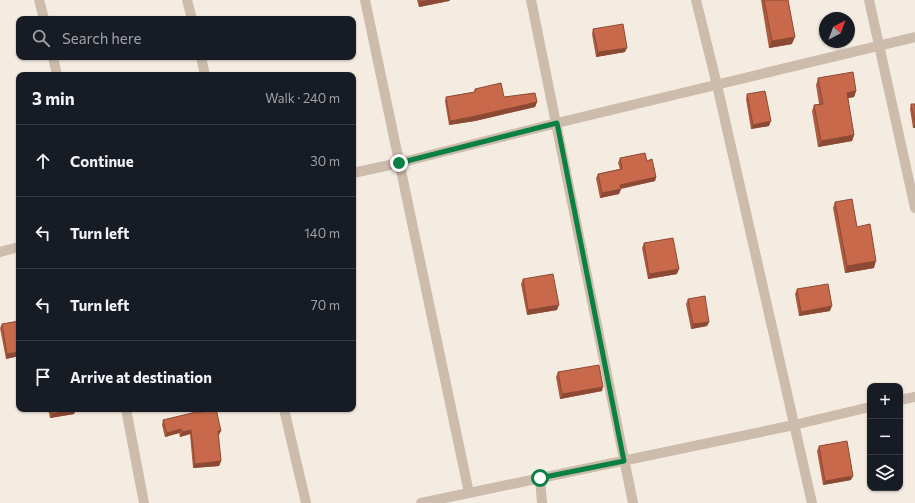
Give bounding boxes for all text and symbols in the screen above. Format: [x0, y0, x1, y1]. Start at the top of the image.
north arrow [819, 12, 855, 48]
search box [16, 16, 356, 60]
icon: search [30, 27, 52, 49]
text: Search here [62, 29, 141, 47]
text: 3 min [32, 88, 75, 109]
text: Walk · 240 m [265, 90, 340, 106]
icon: ahead [32, 150, 54, 172]
text: Continue [70, 152, 134, 170]
text: 30 m [310, 153, 340, 169]
route end [390, 154, 408, 172]
icon: left [32, 222, 54, 244]
text: Turn left [70, 224, 129, 242]
text: 140 m [304, 225, 340, 241]
icon: left [32, 294, 54, 316]
text: Turn left [70, 296, 129, 314]
text: 70 m [311, 297, 340, 313]
icon: arrive [32, 366, 54, 388]
text: Arrive at destination [70, 368, 212, 386]
map controls [867, 383, 903, 491]
button: + [867, 383, 903, 419]
button: − [867, 419, 903, 455]
button: layers [867, 455, 903, 491]
route start [531, 469, 549, 487]

